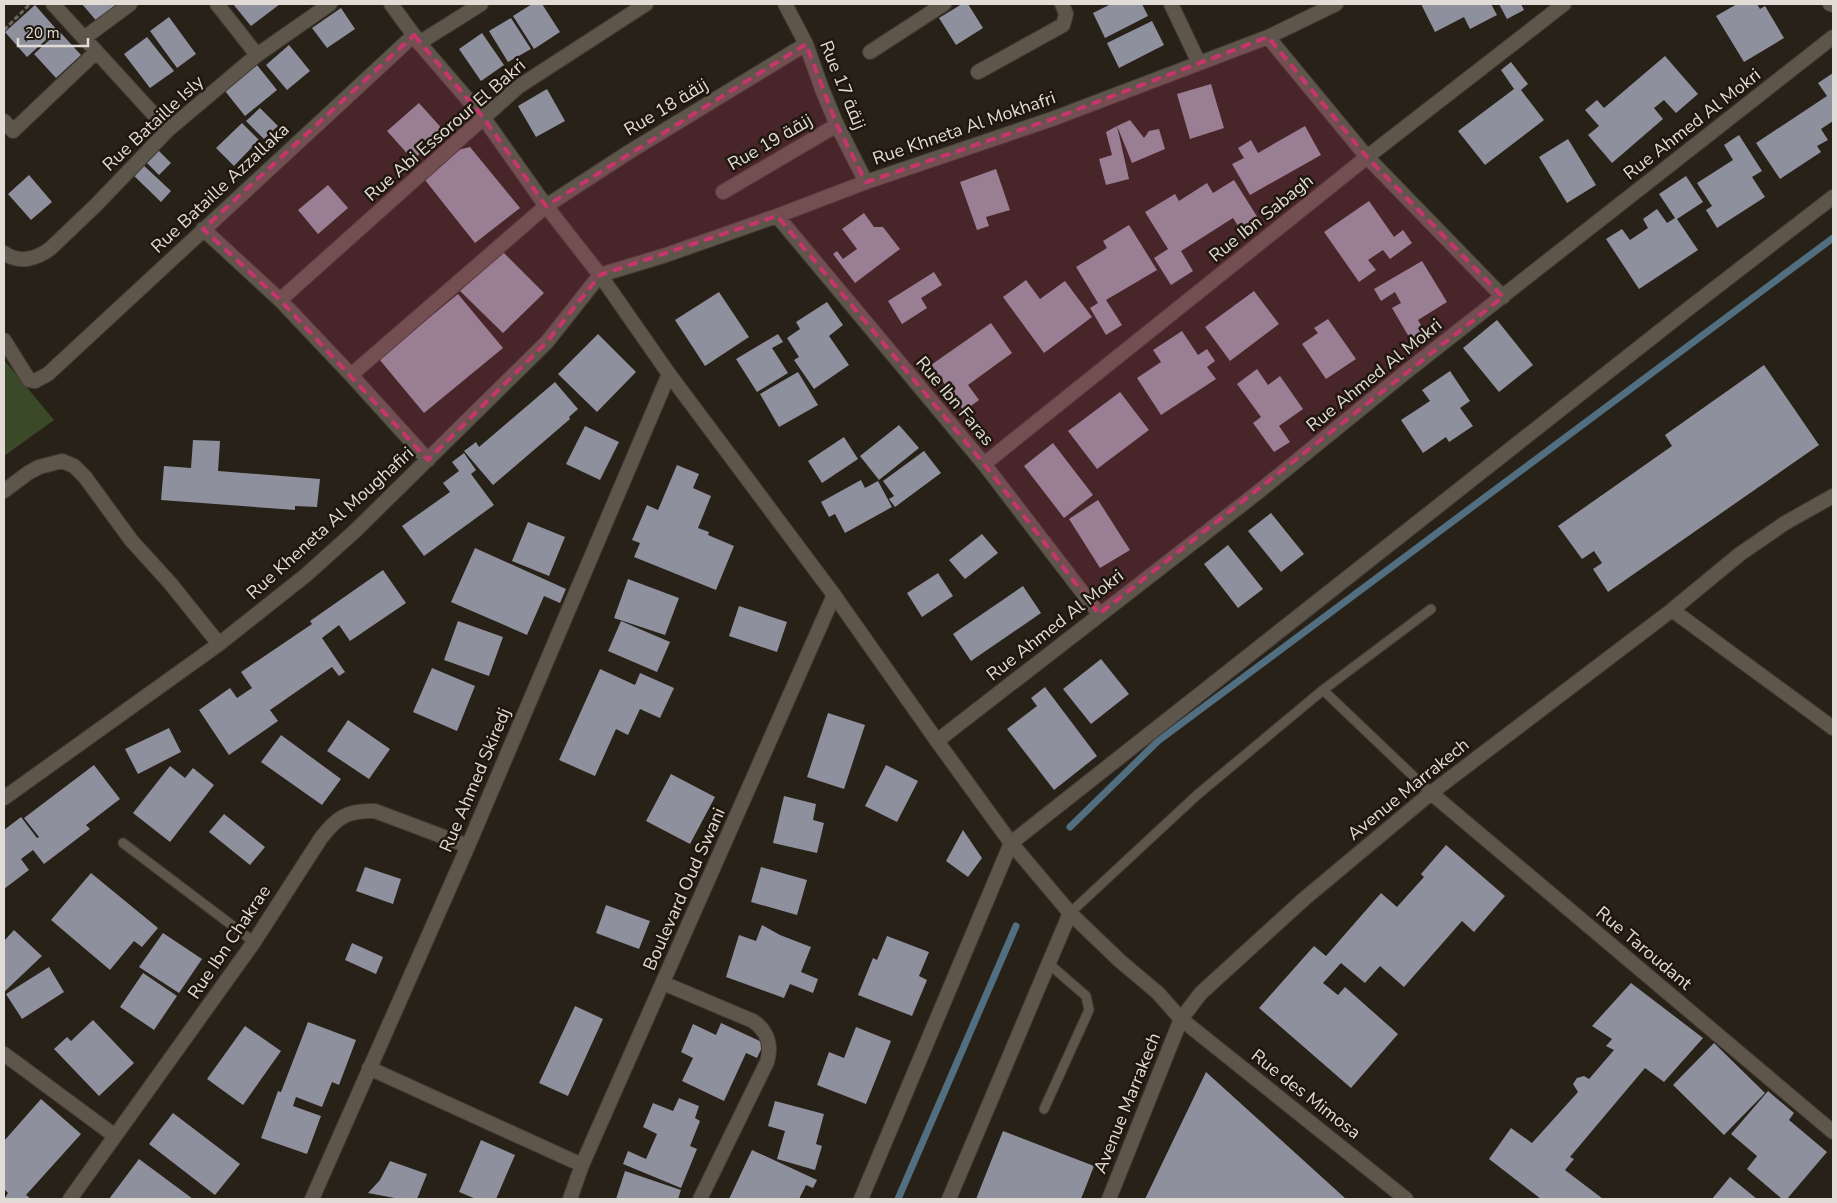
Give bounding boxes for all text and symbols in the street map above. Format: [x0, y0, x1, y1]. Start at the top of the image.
scale bar [18, 15, 88, 47]
text: 20 m [25, 23, 60, 43]
street label: Rue 17 زنقة [814, 37, 872, 133]
street label: Rue Abi Essorour El Bakri [359, 53, 531, 207]
street label: Rue Ahmed Al Mokri [1618, 63, 1766, 185]
street label: Rue Bataille Isly [97, 69, 209, 176]
street label: Rue 18 زنقة [620, 72, 712, 142]
street label: Rue Khneta Al Mokhafri [869, 85, 1059, 171]
street label: Rue 19 زنقة [723, 108, 817, 176]
street label: Rue Bataille Azzallaka [146, 118, 294, 258]
street label: Rue Ibn Sabagh [1204, 168, 1318, 268]
street label: Rue Ahmed Al Mokri [1301, 313, 1447, 437]
street label: Rue Ibn Faras [910, 351, 1000, 451]
street label: Rue Kheneta Al Moughafiri [241, 441, 419, 605]
street label: Rue Ahmed Al Mokri [981, 564, 1129, 686]
street label: Rue Ahmed Skiredj [434, 704, 516, 856]
street label: Avenue Marrakech [1342, 732, 1474, 846]
street label: Boulevard Oud Swani [637, 804, 731, 974]
street label: Rue Ibn Chakrae [182, 880, 276, 1004]
street label: Rue Taroudant [1591, 901, 1698, 996]
street label: Avenue Marrakech [1088, 1029, 1166, 1177]
street label: Rue des Mimosa [1246, 1044, 1366, 1144]

